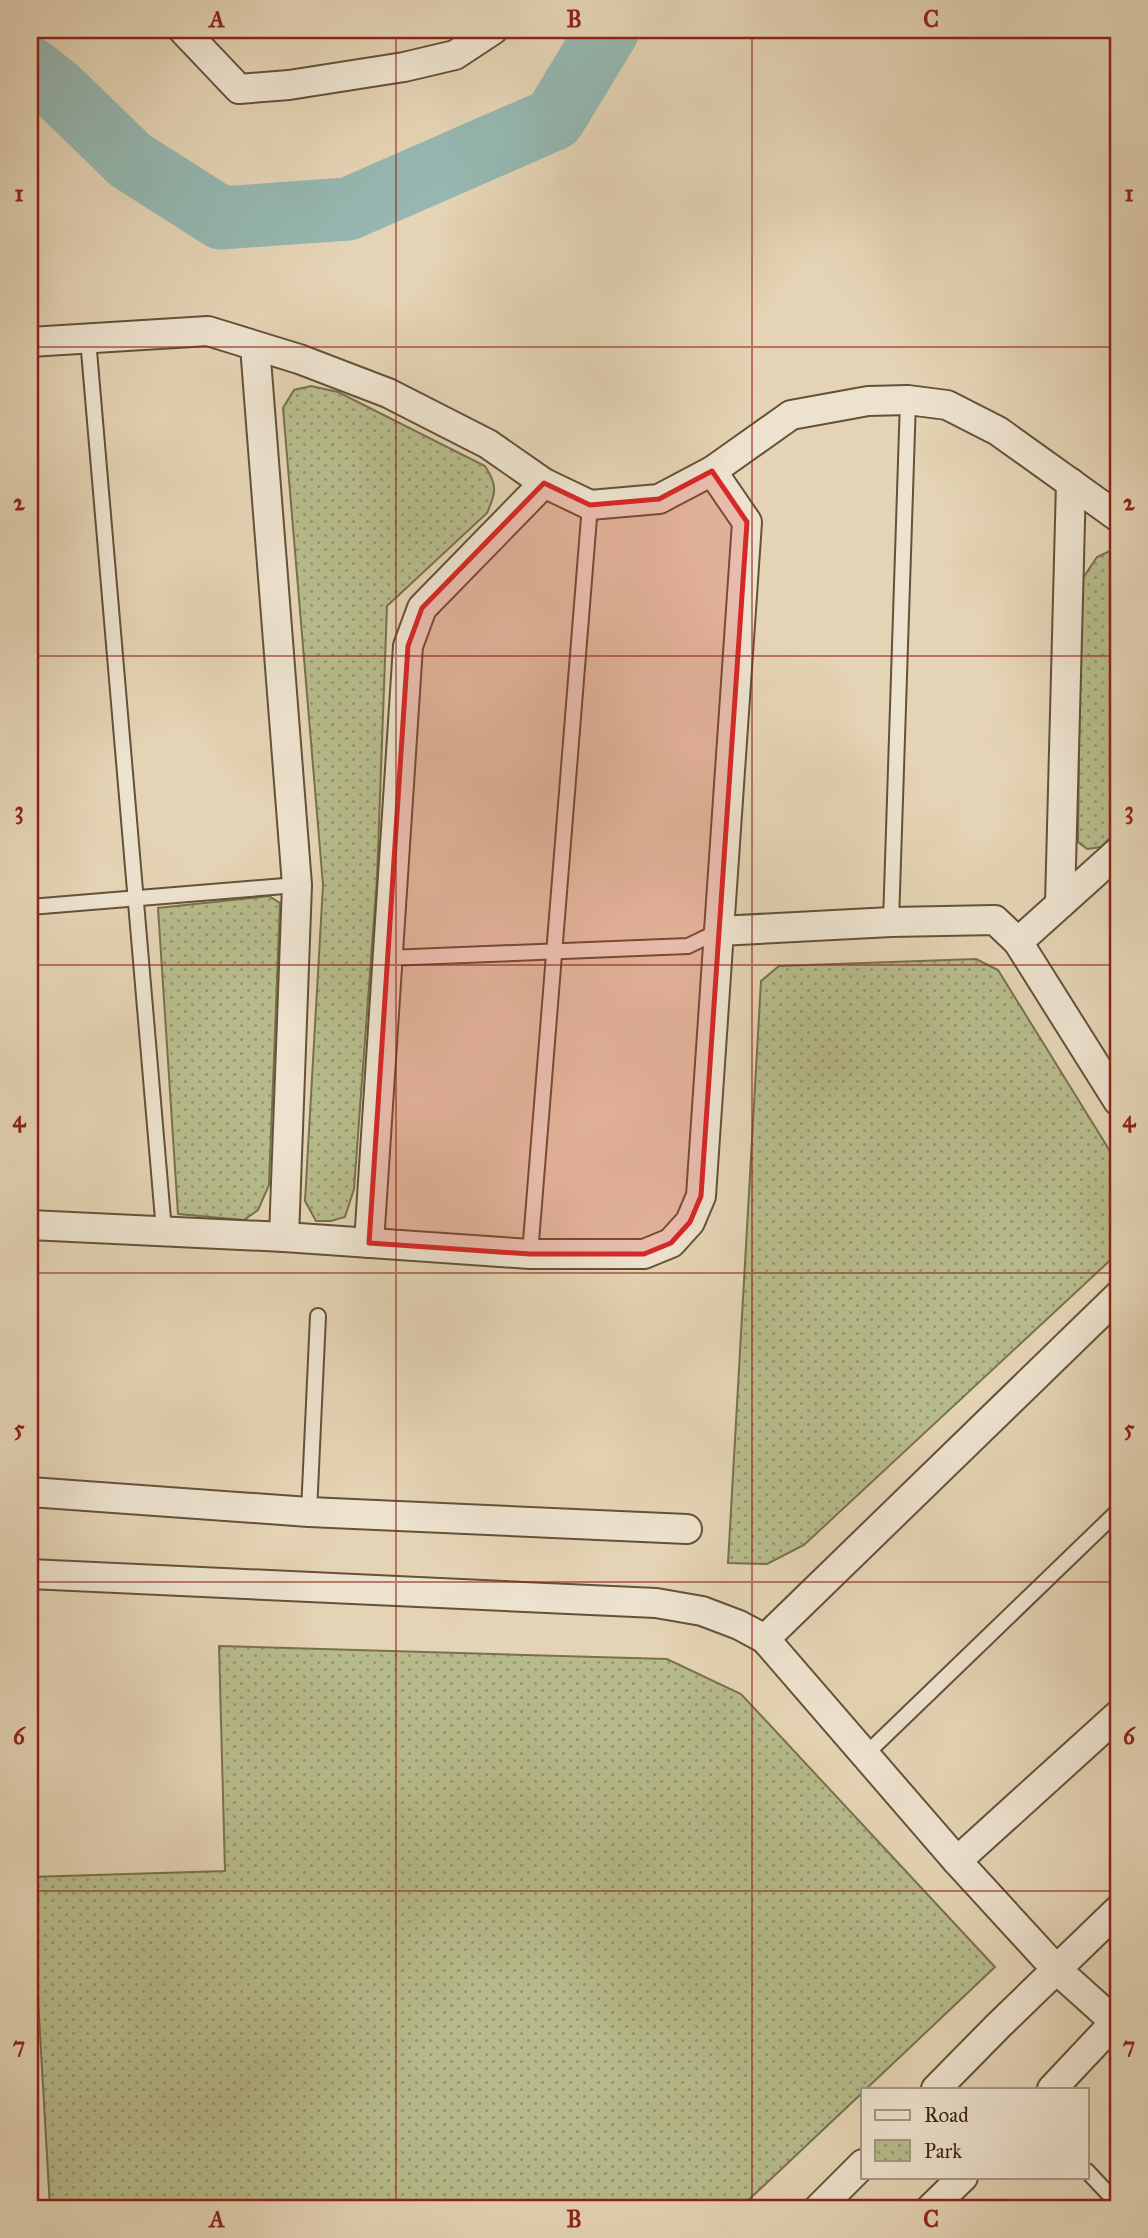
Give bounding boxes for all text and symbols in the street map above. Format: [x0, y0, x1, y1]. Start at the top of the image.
text: A [207, 5, 225, 33]
text: B [566, 5, 582, 33]
text: C [923, 5, 939, 33]
text: 1 [14, 179, 24, 207]
text: 1 [1124, 179, 1134, 207]
text: 2 [13, 488, 25, 516]
text: 2 [1123, 488, 1135, 516]
text: 3 [14, 796, 24, 825]
text: 3 [1124, 796, 1134, 825]
text: 4 [13, 1105, 27, 1133]
text: 4 [1123, 1105, 1137, 1133]
text: 5 [14, 1414, 25, 1442]
text: 5 [1124, 1414, 1135, 1442]
text: 6 [13, 1722, 26, 1750]
text: 6 [1123, 1722, 1136, 1750]
text: 7 [13, 2031, 25, 2059]
text: 7 [1123, 2031, 1135, 2059]
legend [861, 2088, 1088, 2178]
text: Road [924, 2102, 969, 2128]
text: Park [924, 2138, 962, 2164]
text: A [207, 2205, 225, 2233]
text: B [566, 2205, 582, 2233]
text: C [923, 2205, 939, 2233]

